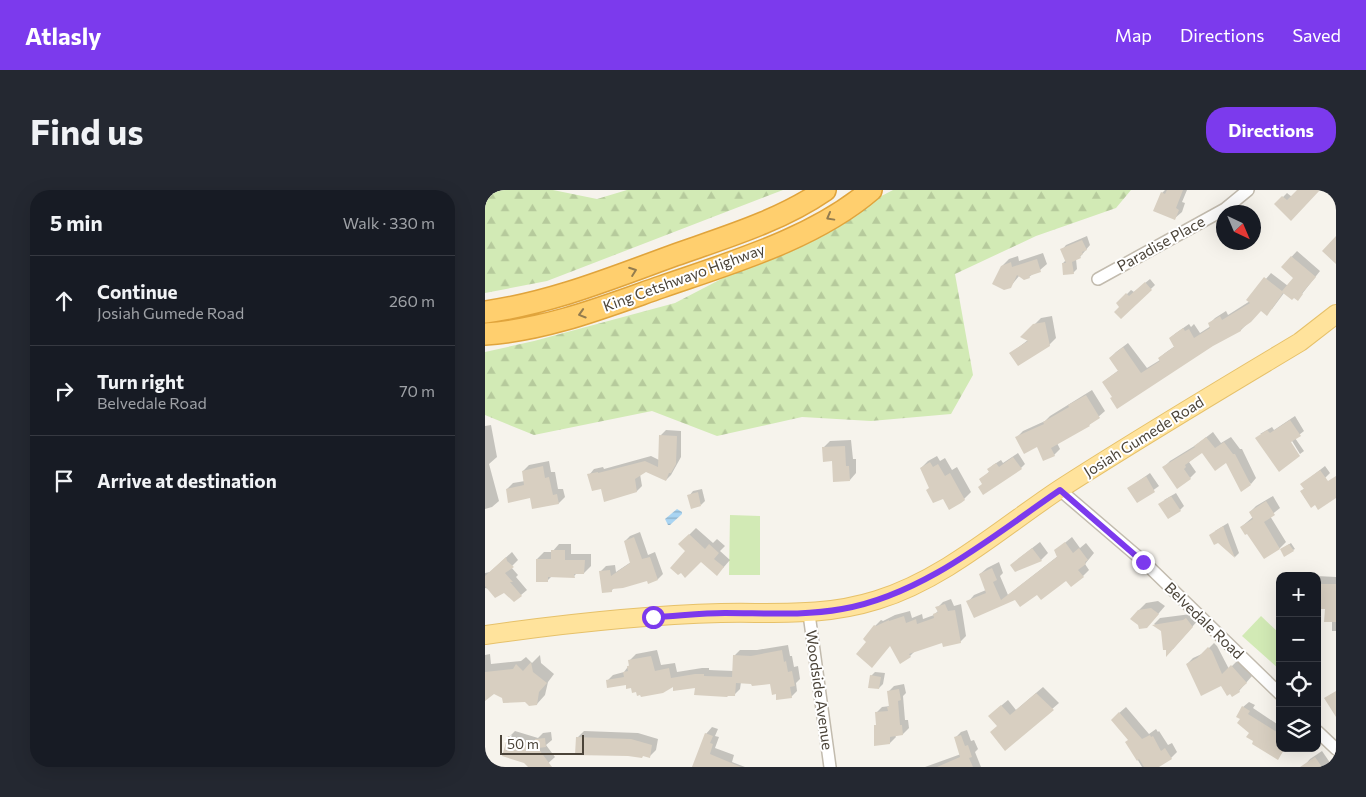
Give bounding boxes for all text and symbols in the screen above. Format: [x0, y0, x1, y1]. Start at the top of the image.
text: Atlasly [25, 21, 102, 50]
text: Map [1115, 24, 1152, 46]
text: Directions [1180, 24, 1264, 46]
text: Saved [1292, 24, 1341, 46]
button: Directions [1206, 107, 1336, 153]
text: Find us [30, 109, 144, 152]
north arrow [1216, 205, 1261, 250]
text: 5 min [50, 210, 103, 235]
one-way arrow [827, 211, 836, 221]
street label: Paradise Place [1114, 212, 1208, 275]
text: Walk · 330 m [343, 213, 435, 232]
street label: King Cetshwayo Highway [600, 239, 767, 315]
one-way arrow [628, 267, 636, 277]
text: Continue [97, 280, 177, 303]
icon: ahead [50, 287, 78, 315]
text: 260 m [389, 291, 435, 310]
text: Josiah Gumede Road [97, 303, 244, 322]
one-way arrow [578, 309, 586, 319]
text: Turn right [97, 370, 184, 393]
icon: right [50, 377, 78, 405]
text: 70 m [399, 381, 435, 400]
street label: Josiah Gumede Road [1080, 392, 1207, 480]
text: Belvedale Road [97, 393, 207, 412]
icon: arrive [50, 467, 78, 495]
text: Arrive at destination [97, 469, 277, 492]
route end [1132, 551, 1155, 574]
map controls [1276, 572, 1321, 752]
button: + [1276, 572, 1321, 617]
street label: Belvedale Road [1161, 578, 1248, 662]
route start [642, 606, 665, 629]
button: − [1276, 617, 1321, 662]
street label: Woodside Avenue [803, 629, 837, 751]
button: locate [1276, 662, 1321, 707]
button: layers [1276, 707, 1321, 752]
scale bar [500, 732, 584, 755]
text: 50 m [507, 735, 539, 752]

